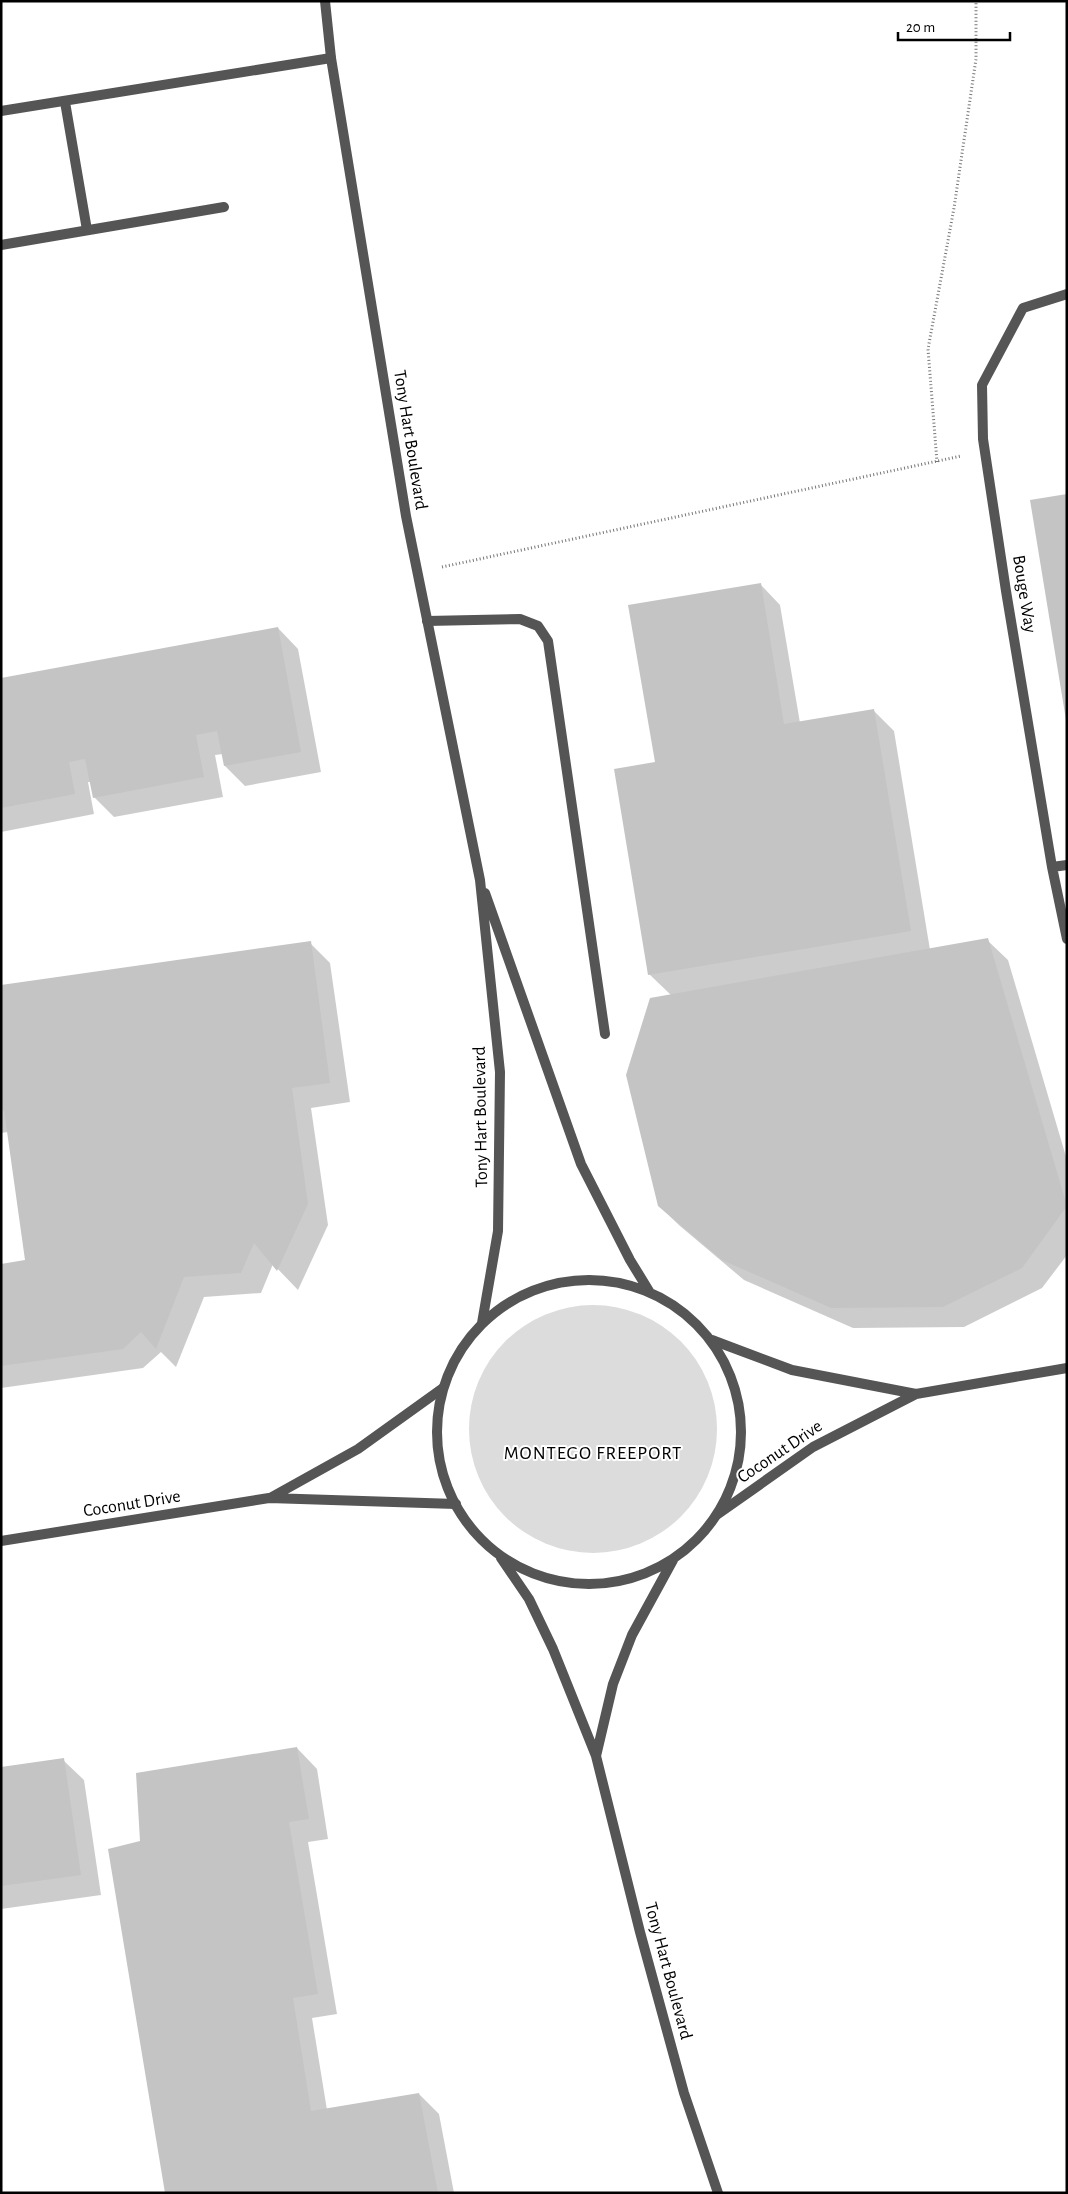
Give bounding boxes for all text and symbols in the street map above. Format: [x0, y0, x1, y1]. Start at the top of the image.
scale bar [898, 10, 1010, 42]
text: 20 m [906, 20, 935, 35]
street label: Tony Hart Boulevard [390, 369, 430, 511]
street label: Bouge Way [1009, 554, 1039, 634]
street label: Tony Hart Boulevard [471, 1046, 491, 1188]
street label: Coconut Drive [734, 1417, 826, 1487]
district label: MONTEGO FREEPORT [504, 1444, 682, 1463]
street label: Coconut Drive [82, 1487, 182, 1521]
street label: Tony Hart Boulevard [641, 1900, 695, 2042]

